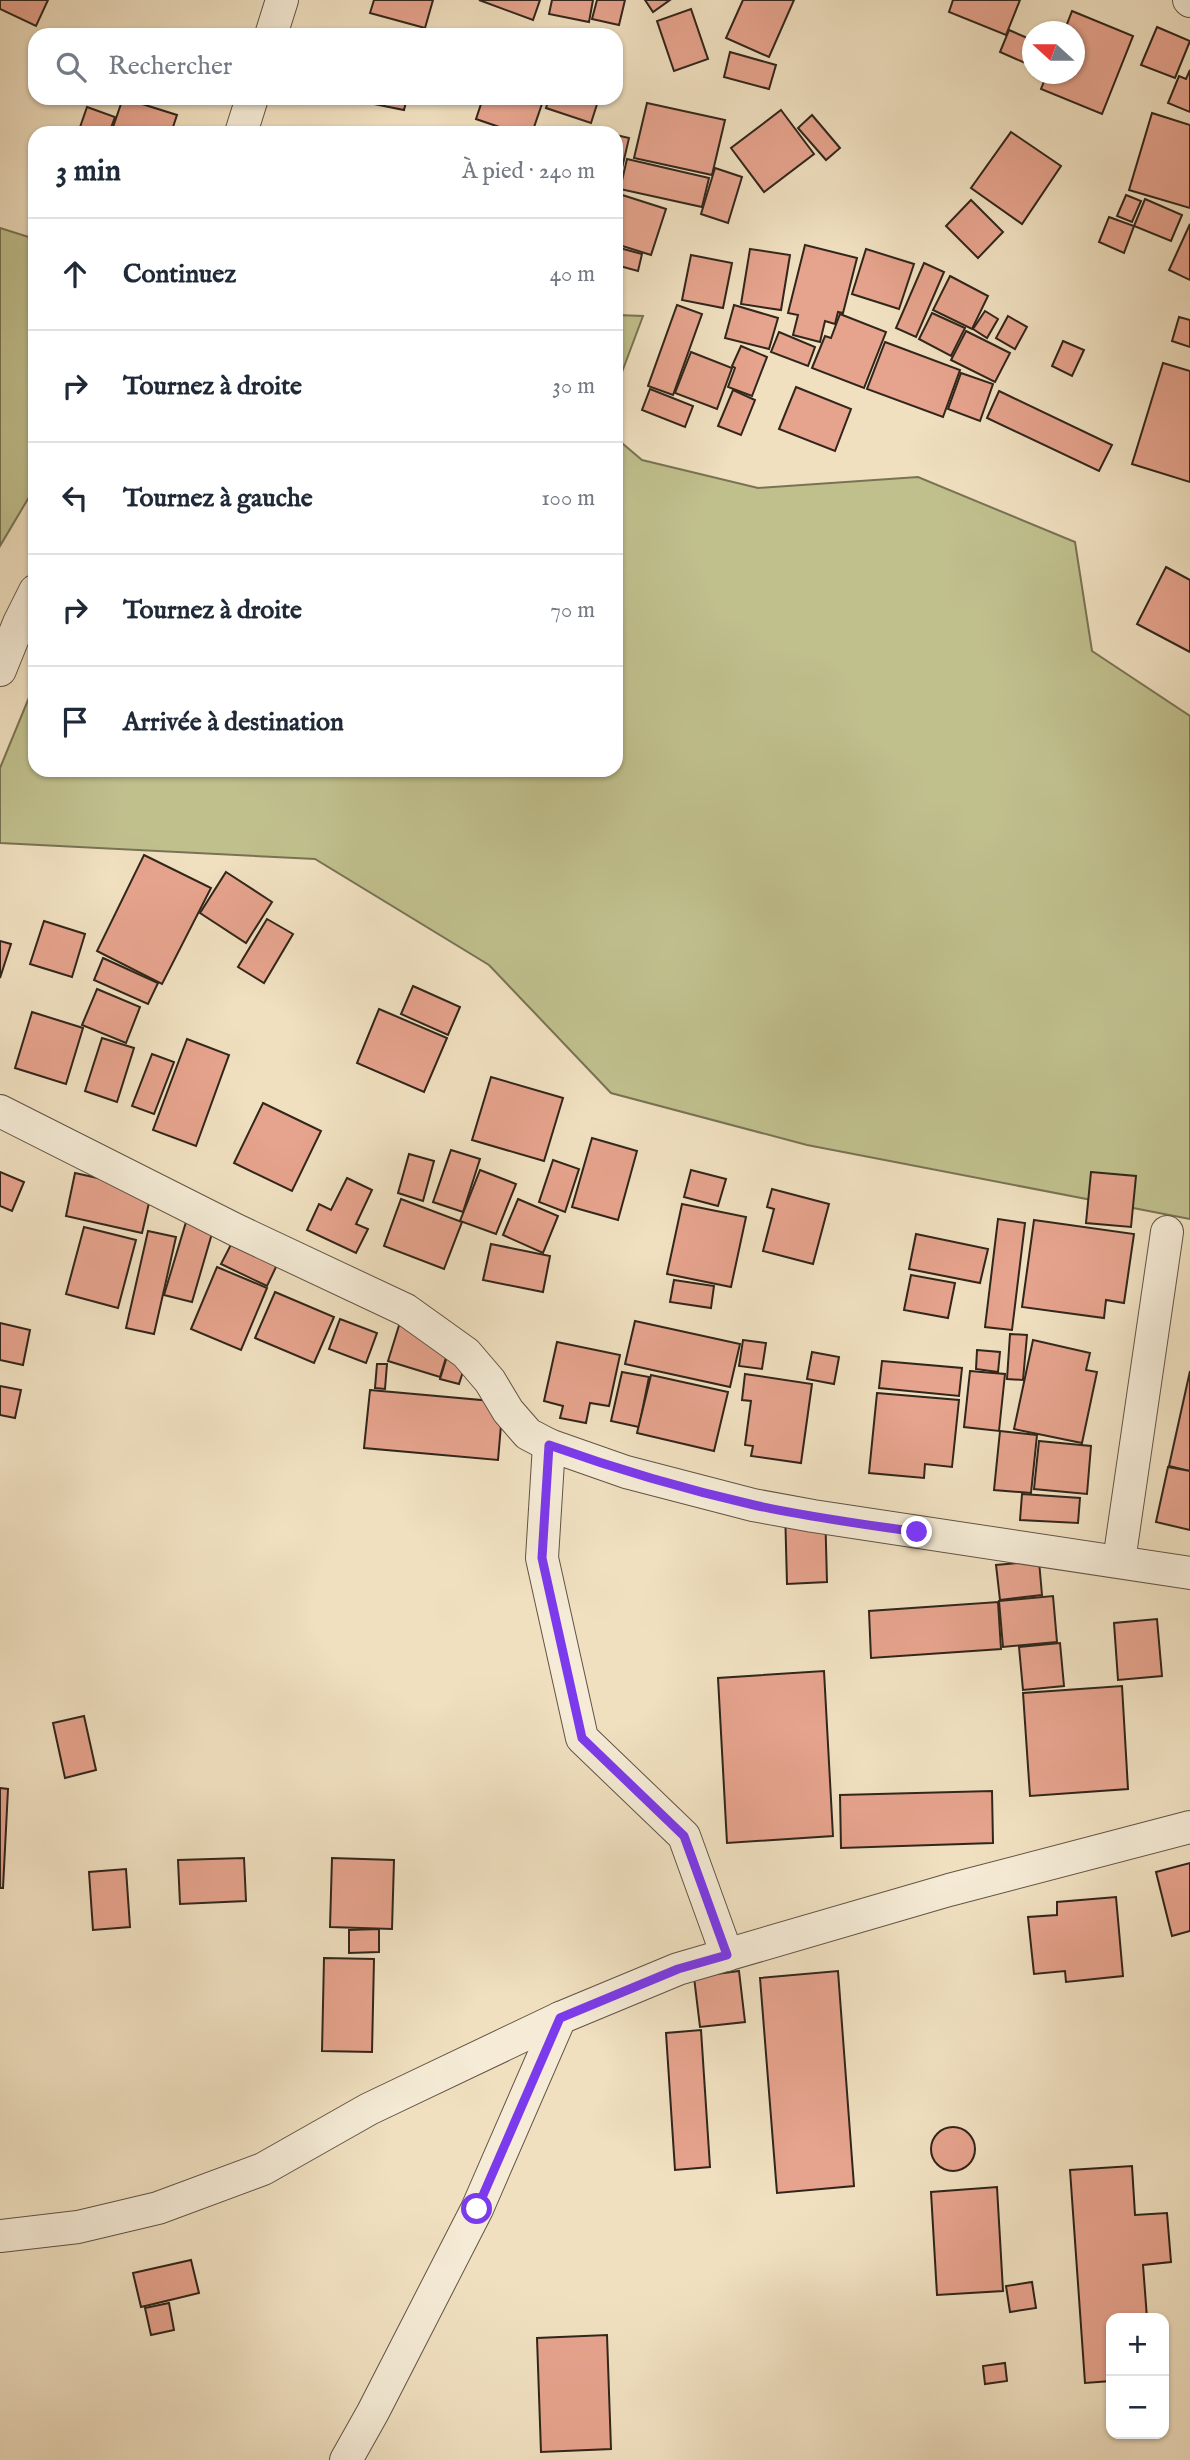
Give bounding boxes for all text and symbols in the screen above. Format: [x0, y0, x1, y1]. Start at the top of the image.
north arrow [1022, 21, 1085, 84]
search box [28, 28, 623, 105]
icon: search [52, 48, 90, 86]
text: Rechercher [108, 50, 232, 83]
text: 3 min [56, 153, 121, 191]
text: À pied · 240 m [462, 157, 595, 186]
icon: ahead [56, 255, 94, 293]
text: Continuez [123, 258, 236, 291]
text: 40 m [550, 260, 595, 289]
icon: right [56, 367, 94, 405]
text: Tournez à droite [123, 370, 302, 403]
text: 30 m [552, 372, 595, 401]
icon: left [56, 479, 94, 517]
text: Tournez à gauche [123, 482, 313, 515]
text: 100 m [541, 484, 595, 513]
icon: right [56, 591, 94, 629]
text: Tournez à droite [123, 594, 302, 627]
text: 70 m [550, 596, 595, 625]
icon: arrive [56, 703, 94, 741]
text: Arrivée à destination [123, 706, 344, 739]
route end [901, 1516, 932, 1547]
route start [461, 2193, 492, 2224]
map controls [1106, 2313, 1169, 2439]
button: + [1106, 2313, 1169, 2376]
button: − [1106, 2376, 1169, 2439]

